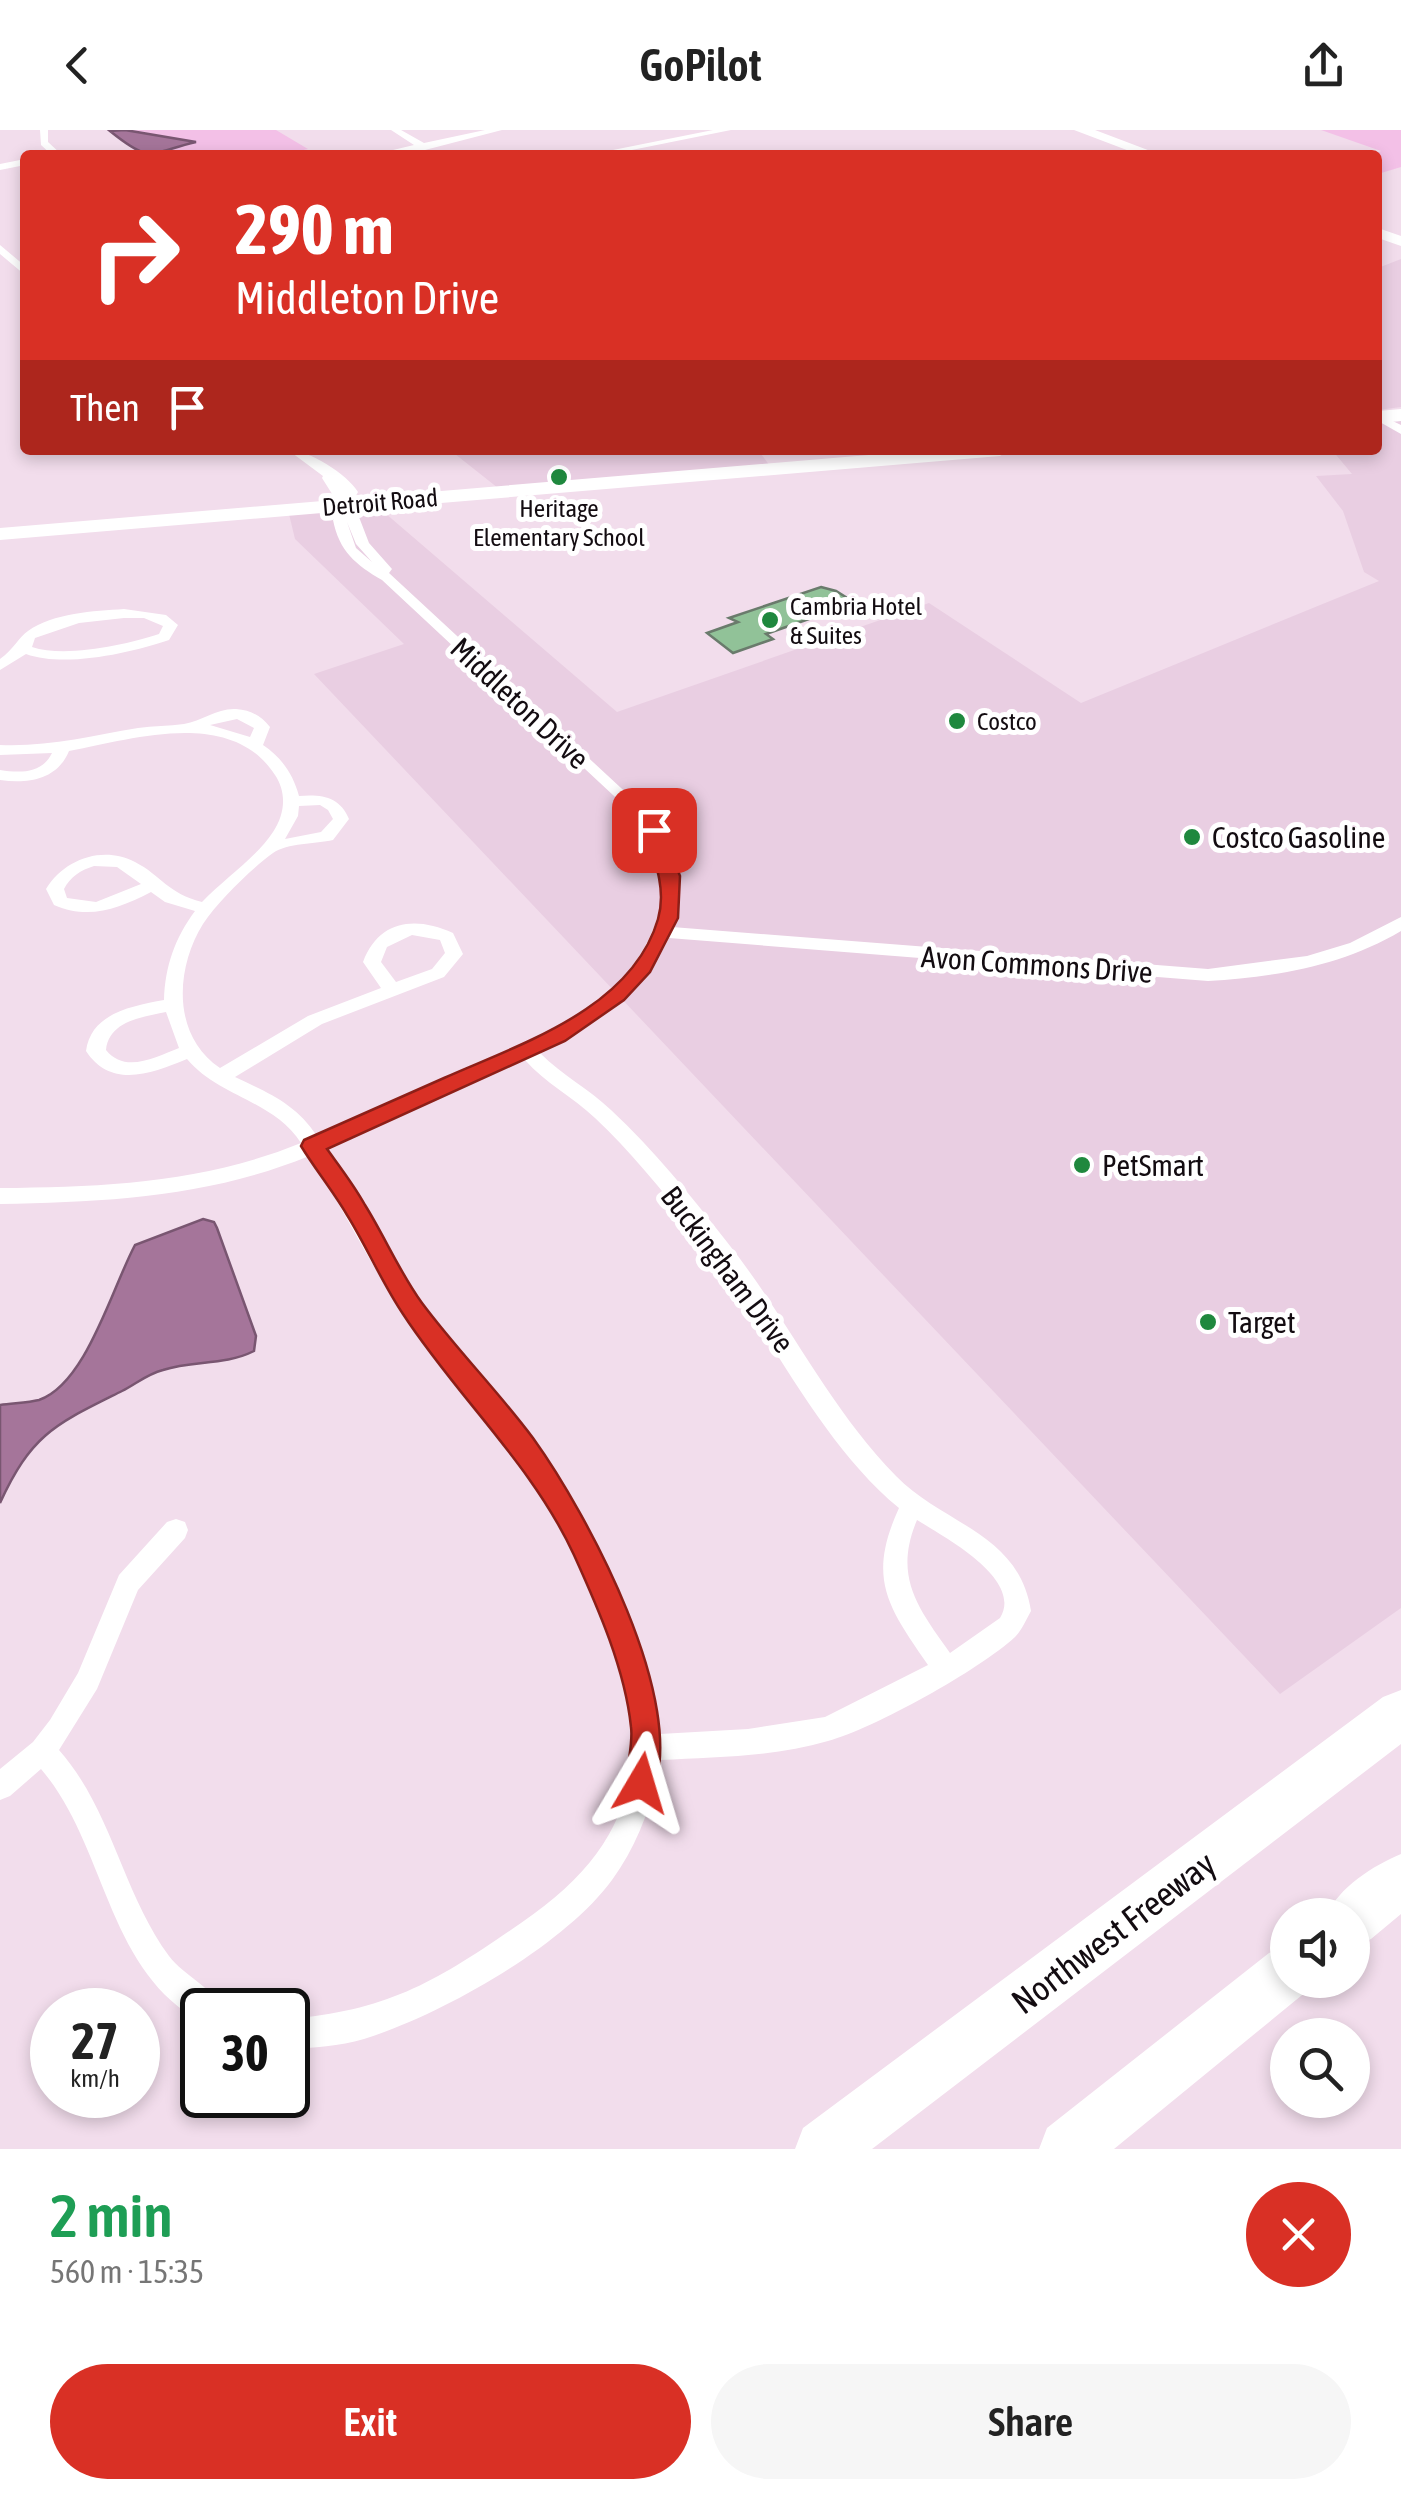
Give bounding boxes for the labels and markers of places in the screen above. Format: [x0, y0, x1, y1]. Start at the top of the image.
marker: Heritage Elementary School [548, 466, 570, 488]
place label: Heritage Elementary School [473, 494, 645, 551]
place label: Cambria Hotel & Suites [790, 592, 922, 649]
marker: Cambria Hotel & Suites [759, 609, 781, 631]
place label: Costco [977, 707, 1037, 735]
marker: Costco [946, 710, 968, 732]
pin [612, 788, 697, 873]
place label: Costco Gasoline [1212, 820, 1385, 854]
marker: Costco Gasoline [1181, 826, 1203, 848]
place label: PetSmart [1102, 1148, 1204, 1182]
marker: PetSmart [1071, 1154, 1093, 1176]
place label: Target [1228, 1305, 1296, 1339]
marker: Target [1197, 1311, 1219, 1333]

